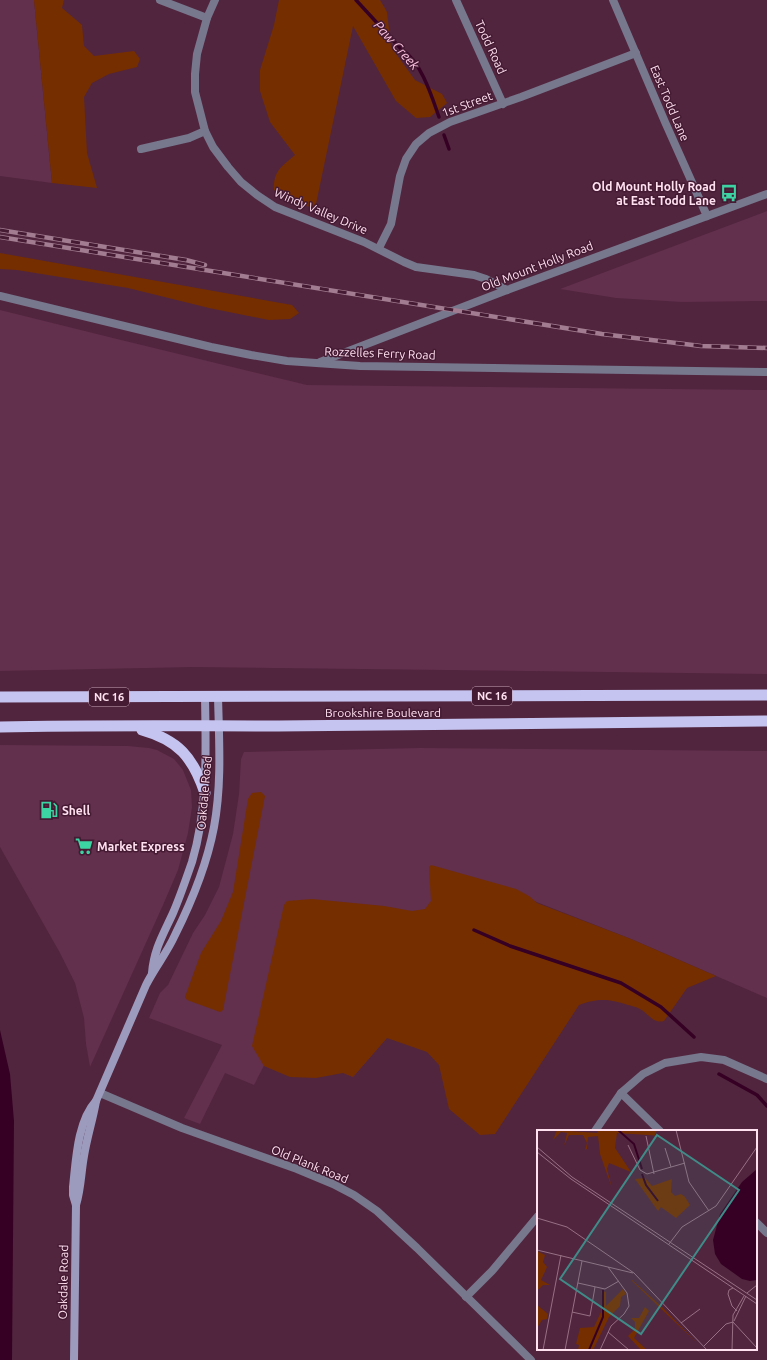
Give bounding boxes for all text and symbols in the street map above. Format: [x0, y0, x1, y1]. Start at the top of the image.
water label: Paw Creek [372, 18, 423, 72]
street label: Todd Road [473, 18, 509, 76]
street label: East Todd Lane [648, 63, 692, 143]
street label: 1st Street [440, 89, 494, 119]
place label: Old Mount Holly Road at East Todd Lane [592, 180, 716, 207]
bus stop icon: Old Mount Holly Road at East Todd Lane [719, 183, 739, 203]
street label: Windy Valley Drive [272, 185, 370, 237]
street label: Old Mount Holly Road [479, 239, 595, 293]
street label: Rozzelles Ferry Road [324, 345, 436, 361]
road number: NC 16 [472, 687, 512, 705]
road number: NC 16 [89, 688, 129, 706]
street label: Brookshire Boulevard [325, 706, 441, 719]
street label: Oakdale Road [194, 755, 214, 831]
fuel station icon: Shell [39, 800, 59, 820]
place label: Shell [62, 804, 90, 817]
supermarket icon: Market Express [74, 836, 94, 856]
place label: Market Express [97, 840, 185, 853]
inset map [537, 1130, 757, 1350]
street label: Old Plank Road [270, 1143, 350, 1185]
street label: Oakdale Road [56, 1245, 70, 1319]

